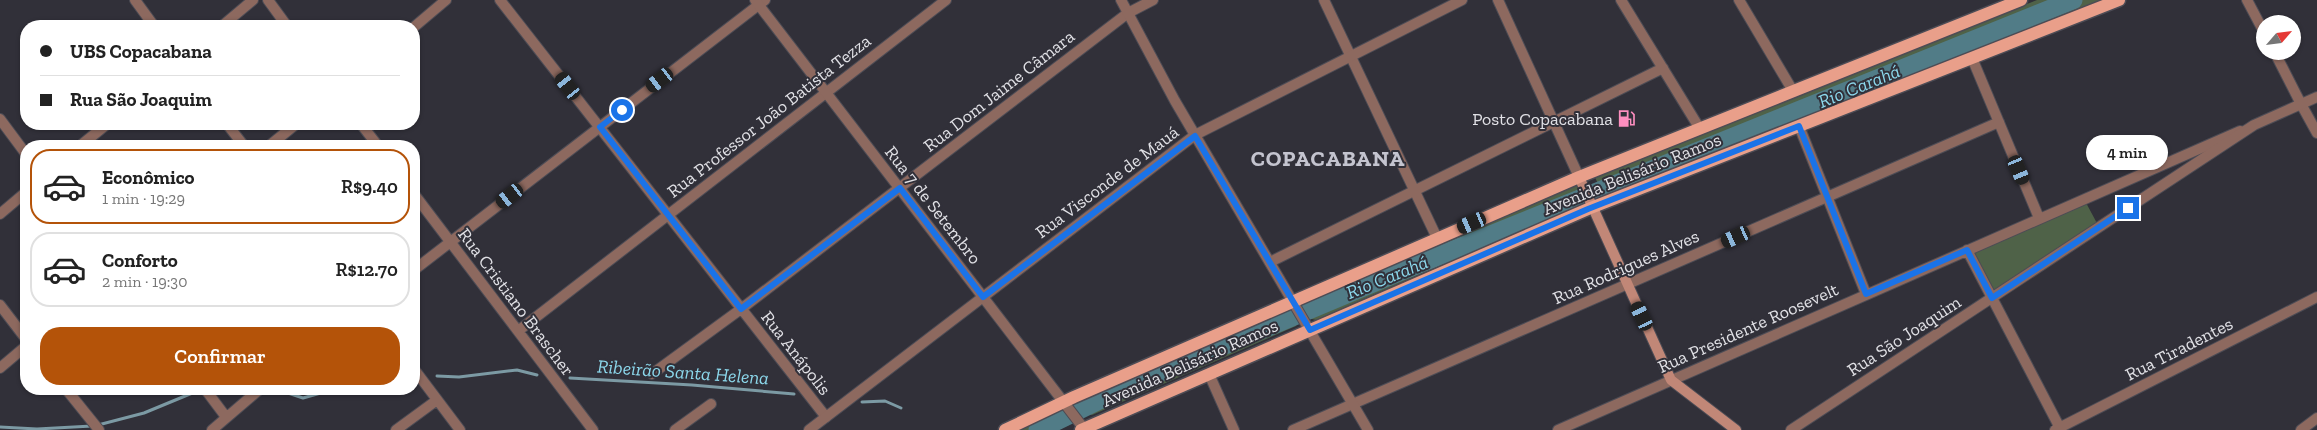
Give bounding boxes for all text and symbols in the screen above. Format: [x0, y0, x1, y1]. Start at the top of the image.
north arrow [2256, 15, 2301, 60]
map controls [2256, 15, 2301, 60]
street label: Rua Dom Jaime Câmara [919, 25, 1079, 157]
street label: Rua Professor João Batista Tezza [663, 29, 875, 202]
text: UBS Copacabana [70, 40, 212, 63]
water label: Rio Carahá [1815, 59, 1903, 113]
car [643, 65, 676, 95]
car [552, 70, 583, 102]
text: Rua São Joaquim [70, 88, 212, 111]
route start [611, 99, 633, 121]
place label: Posto Copacabana [1472, 108, 1613, 130]
fuel station icon: Posto Copacabana [1617, 109, 1637, 129]
street label: Rua Visconde de Mauá [1031, 121, 1183, 243]
street label: Avenida Belisário Ramos [1540, 128, 1724, 220]
callout: 4 min [2087, 136, 2169, 170]
street label: Rua 7 de Setembro [880, 141, 986, 269]
text: 4 min [2107, 143, 2147, 162]
district label: COPACABANA [1251, 145, 1405, 172]
car [2006, 153, 2031, 187]
icon: car [42, 164, 87, 209]
text: Econômico [102, 166, 195, 189]
text: R$9.40 [341, 175, 398, 198]
car [493, 181, 526, 211]
text: 1 min · 19:29 [102, 189, 185, 208]
route end [2117, 197, 2139, 219]
car [1455, 210, 1488, 236]
street label: Rua Cristiano Brascher [453, 224, 579, 380]
car [1719, 224, 1752, 250]
street label: Rua Rodrigues Alves [1549, 225, 1703, 309]
icon: car [42, 247, 87, 292]
text: Conforto [102, 249, 178, 272]
water label: Rio Carahá [1343, 250, 1431, 304]
text: R$12.70 [336, 258, 398, 281]
text: 2 min · 19:30 [102, 272, 187, 291]
street label: Rua Presidente Roosevelt [1654, 278, 1842, 378]
street label: Rua São Joaquim [1843, 291, 1965, 381]
car [1628, 299, 1655, 333]
street label: Rua Anápolis [756, 306, 836, 400]
street label: Rua Tiradentes [2122, 312, 2237, 386]
street label: Avenida Belisário Ramos [1099, 314, 1281, 412]
button: Confirmar [40, 327, 400, 385]
water label: Ribeirão Santa Helena [596, 355, 770, 389]

